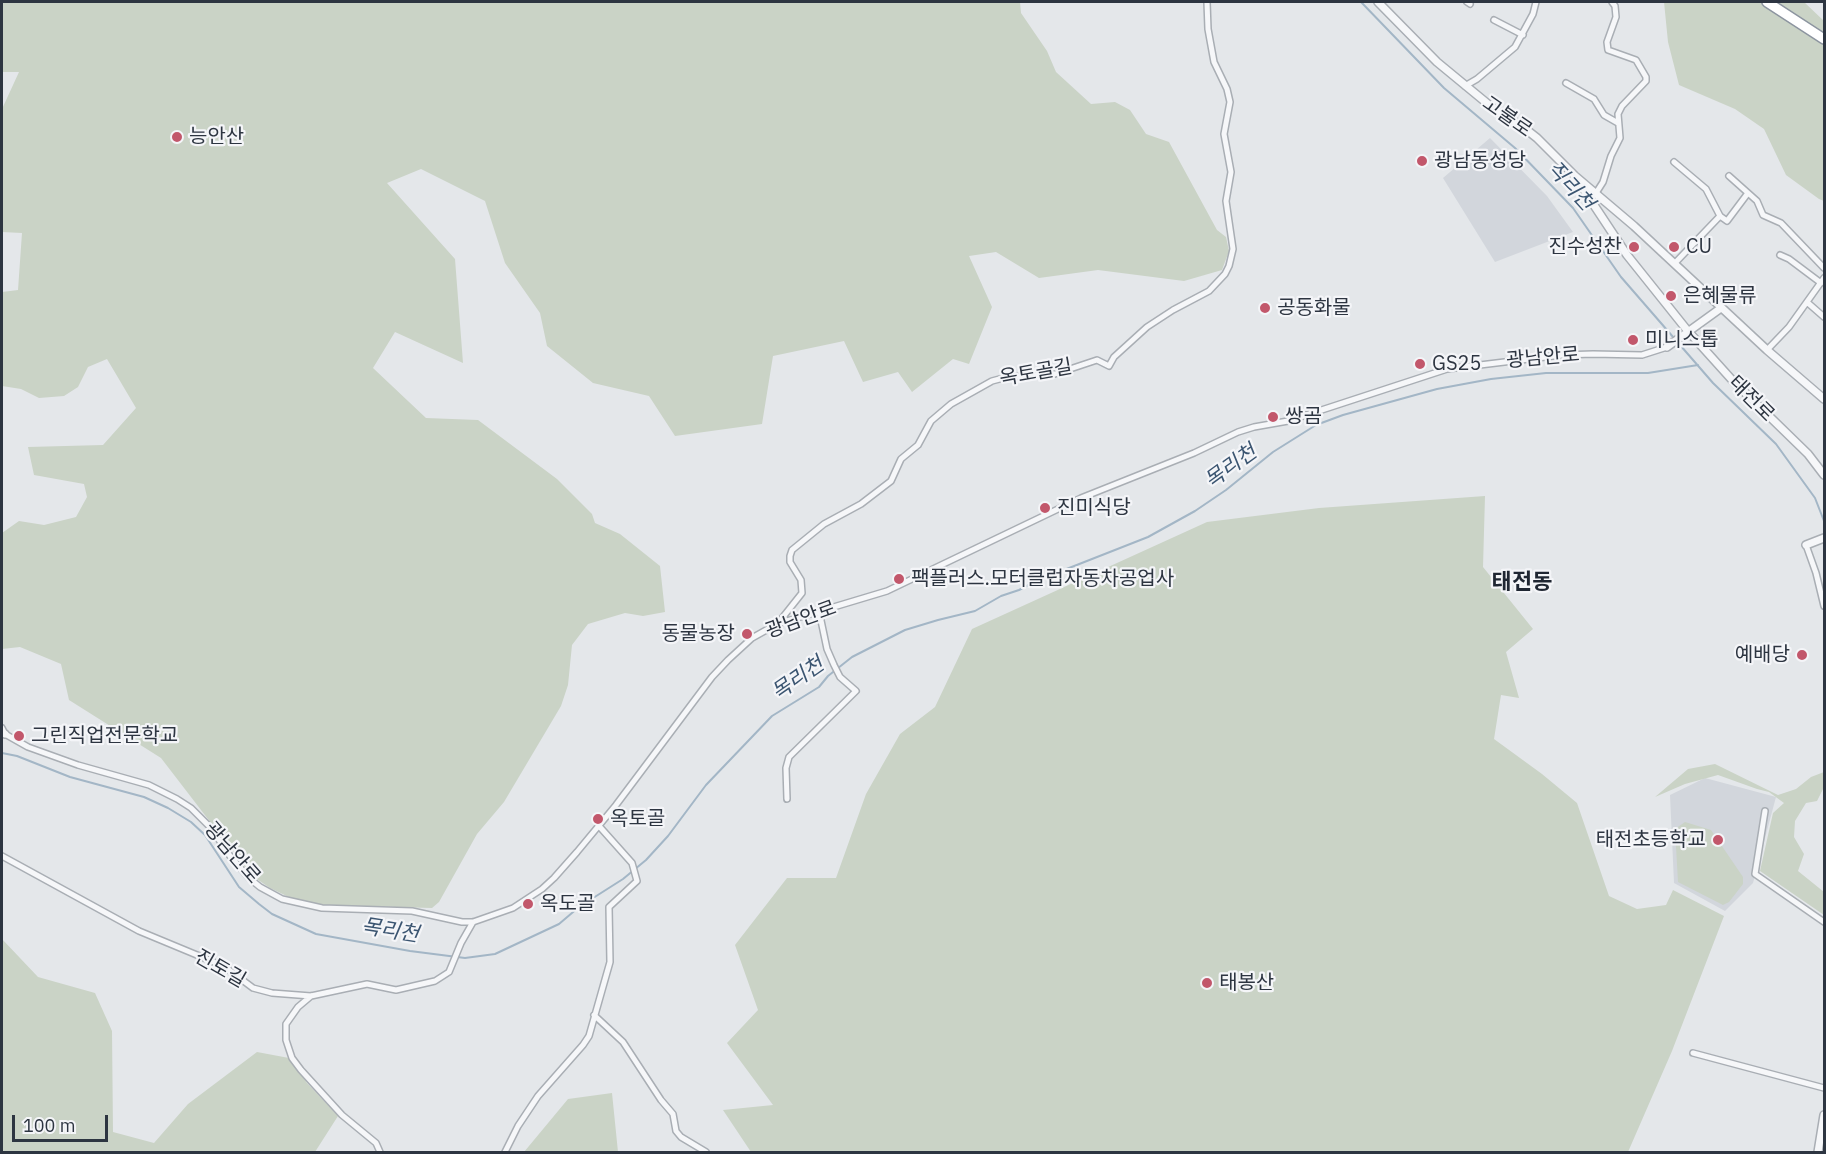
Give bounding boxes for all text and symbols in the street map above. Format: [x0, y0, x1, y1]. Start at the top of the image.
street label: 고불로 [1478, 91, 1536, 143]
place label: 능안산 [189, 125, 244, 149]
marker: 능안산 [170, 130, 184, 144]
place label: 광남동성당 [1434, 149, 1526, 173]
marker: 광남동성당 [1415, 154, 1429, 168]
water label: 직리천 [1541, 156, 1599, 216]
place label: 진수성찬 [1548, 235, 1622, 259]
place label: CU [1686, 235, 1712, 259]
marker: 진수성찬 [1627, 240, 1641, 254]
marker: CU [1667, 240, 1681, 254]
place label: 은혜물류 [1683, 284, 1757, 308]
marker: 은혜물류 [1664, 289, 1678, 303]
place label: 공동화물 [1277, 296, 1351, 320]
marker: 공동화물 [1258, 301, 1272, 315]
place label: 미니스톱 [1645, 328, 1719, 352]
marker: 미니스톱 [1626, 333, 1640, 347]
street label: 광남안로 [1505, 343, 1581, 373]
place label: GS25 [1432, 352, 1482, 376]
street label: 옥토골길 [998, 355, 1074, 391]
marker: GS25 [1413, 357, 1427, 371]
street label: 태전로 [1723, 371, 1779, 427]
place label: 쌍곰 [1285, 405, 1322, 429]
marker: 쌍곰 [1266, 410, 1280, 424]
water label: 목리천 [1200, 440, 1262, 494]
place label: 진미식당 [1057, 496, 1131, 520]
marker: 진미식당 [1038, 501, 1052, 515]
place label: 팩플러스.모터클럽자동차공업사 [911, 567, 1174, 591]
district label: 태전동 [1492, 570, 1552, 596]
marker: 팩플러스.모터클럽자동차공업사 [892, 572, 906, 586]
street label: 광남안로 [762, 596, 840, 644]
place label: 동물농장 [661, 622, 735, 646]
marker: 동물농장 [740, 627, 754, 641]
place label: 예배당 [1735, 643, 1790, 667]
marker: 예배당 [1795, 648, 1809, 662]
water label: 목리천 [767, 652, 829, 706]
place label: 그린직업전문학교 [31, 724, 178, 748]
marker: 그린직업전문학교 [12, 729, 26, 743]
place label: 옥토골 [610, 807, 665, 831]
marker: 옥토골 [591, 812, 605, 826]
street label: 광남안로 [199, 817, 265, 889]
place label: 태전초등학교 [1596, 828, 1706, 852]
marker: 태전초등학교 [1711, 833, 1725, 847]
place label: 옥도골 [540, 892, 595, 916]
marker: 옥도골 [521, 897, 535, 911]
water label: 목리천 [359, 914, 421, 948]
street label: 진토길 [190, 945, 250, 993]
place label: 태봉산 [1219, 971, 1274, 995]
marker: 태봉산 [1200, 976, 1214, 990]
scale bar [15, 1103, 111, 1141]
text: 100 m [23, 1114, 75, 1137]

